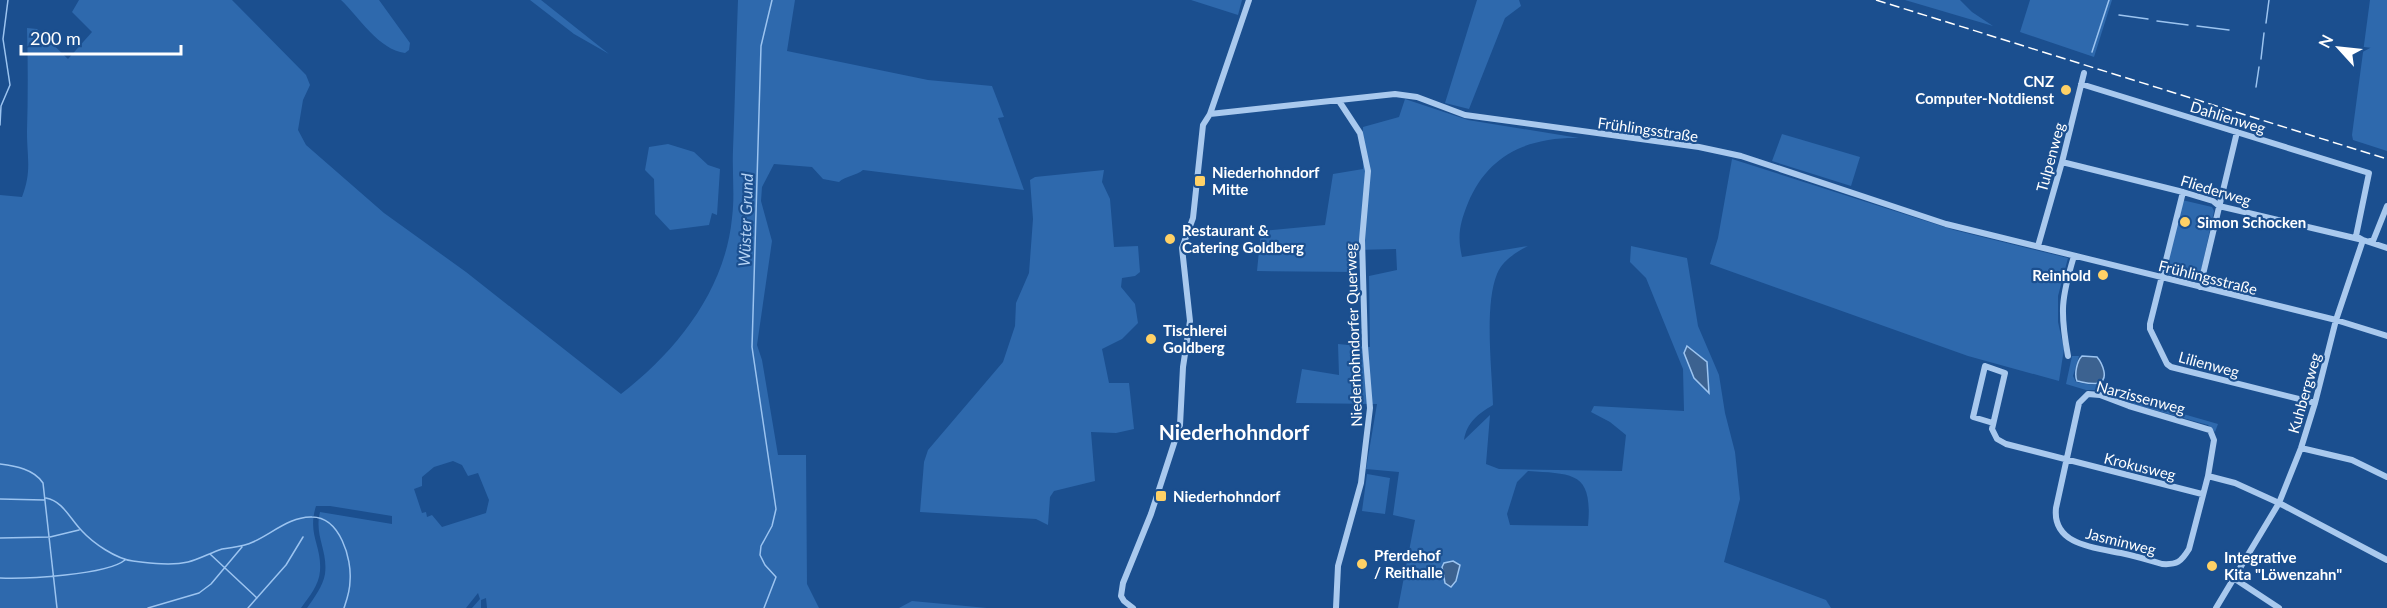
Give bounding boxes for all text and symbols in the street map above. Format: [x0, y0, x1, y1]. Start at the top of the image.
scale bar [21, 18, 182, 56]
north arrow [2309, 18, 2369, 78]
text: 200 m [30, 27, 81, 49]
text: N [2314, 31, 2336, 51]
place label: CNZ Computer-Notdienst [1915, 72, 2054, 107]
marker: CNZ Computer-Notdienst [2059, 83, 2073, 97]
street label: Dahlienweg [2188, 97, 2268, 137]
street label: Frühlingsstraße [1597, 113, 1699, 145]
street label: Tulpenweg [2032, 120, 2068, 194]
place label: Niederhohndorf Mitte [1212, 163, 1320, 198]
street label: Fliederweg [2179, 171, 2254, 209]
water label: Wüster Grund [734, 173, 756, 267]
marker: Niederhohndorf Mitte [1193, 174, 1207, 188]
place label: Simon Schocken [2197, 213, 2306, 231]
marker: Simon Schocken [2178, 215, 2192, 229]
place label: Restaurant & Catering Goldberg [1182, 221, 1304, 256]
marker: Restaurant & Catering Goldberg [1163, 232, 1177, 246]
street label: Niederhohndorfer Querweg [1341, 243, 1365, 427]
street label: Frühlingsstraße [2157, 256, 2259, 298]
place label: Reinhold [2032, 266, 2091, 284]
marker: Reinhold [2096, 268, 2110, 282]
place label: Tischlerei Goldberg [1163, 321, 1227, 356]
marker: Tischlerei Goldberg [1144, 332, 1158, 346]
street label: Lilienweg [2177, 347, 2242, 381]
street label: Kuhbergweg [2284, 350, 2324, 435]
street label: Narzissenweg [2095, 377, 2188, 418]
district label: Niederhohndorf [1159, 419, 1310, 444]
street label: Krokusweg [2102, 448, 2178, 484]
place label: Niederhohndorf [1173, 487, 1281, 505]
marker: Niederhohndorf [1154, 489, 1168, 503]
street label: Jasminweg [2084, 524, 2158, 558]
place label: Pferdehof / Reithalle [1374, 546, 1443, 581]
place label: Integrative Kita "Löwenzahn" [2224, 548, 2342, 583]
marker: Pferdehof / Reithalle [1355, 557, 1369, 571]
marker: Integrative Kita "Löwenzahn" [2205, 559, 2219, 573]

